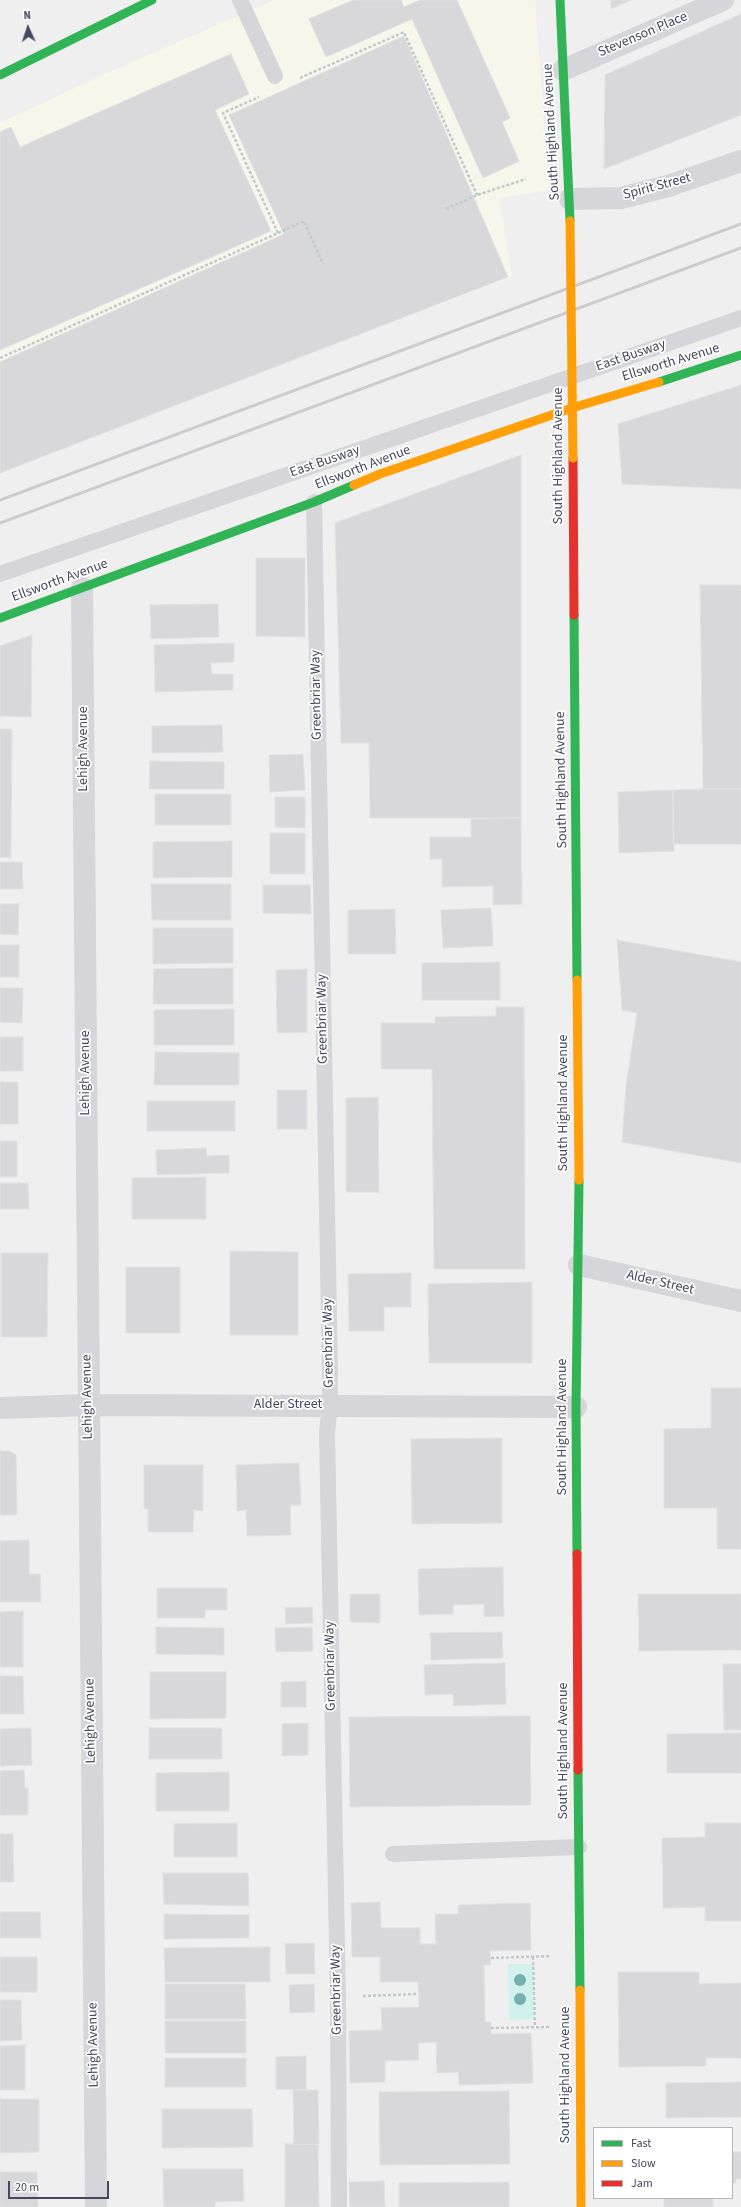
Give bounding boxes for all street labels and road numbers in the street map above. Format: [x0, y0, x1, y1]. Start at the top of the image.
street label: Stevenson Place [596, 9, 690, 61]
street label: South Highland Avenue [540, 63, 564, 201]
street label: Spirit Street [621, 170, 693, 204]
street label: East Busway [594, 336, 668, 376]
street label: Ellsworth Avenue [620, 340, 722, 386]
street label: South Highland Avenue [551, 387, 567, 525]
street label: East Busway [288, 442, 362, 482]
street label: Ellsworth Avenue [313, 442, 413, 494]
street label: Ellsworth Avenue [10, 556, 110, 606]
street label: Greenbriar Way [308, 650, 326, 740]
street label: Lehigh Avenue [76, 706, 92, 792]
street label: South Highland Avenue [552, 711, 572, 849]
street label: Greenbriar Way [314, 974, 332, 1064]
street label: Lehigh Avenue [78, 1030, 94, 1116]
street label: South Highland Avenue [556, 1034, 572, 1172]
street label: Alder Street [625, 1267, 695, 1299]
street label: Greenbriar Way [320, 1298, 338, 1388]
street label: Lehigh Avenue [79, 1354, 97, 1440]
street label: South Highland Avenue [555, 1358, 571, 1496]
street label: Alder Street [254, 1397, 322, 1413]
street label: Greenbriar Way [322, 1621, 340, 1711]
street label: Lehigh Avenue [82, 1678, 100, 1764]
street label: South Highland Avenue [556, 1682, 572, 1820]
street label: Greenbriar Way [328, 1945, 346, 2035]
street label: Lehigh Avenue [85, 2002, 103, 2088]
street label: South Highland Avenue [558, 2006, 574, 2144]

